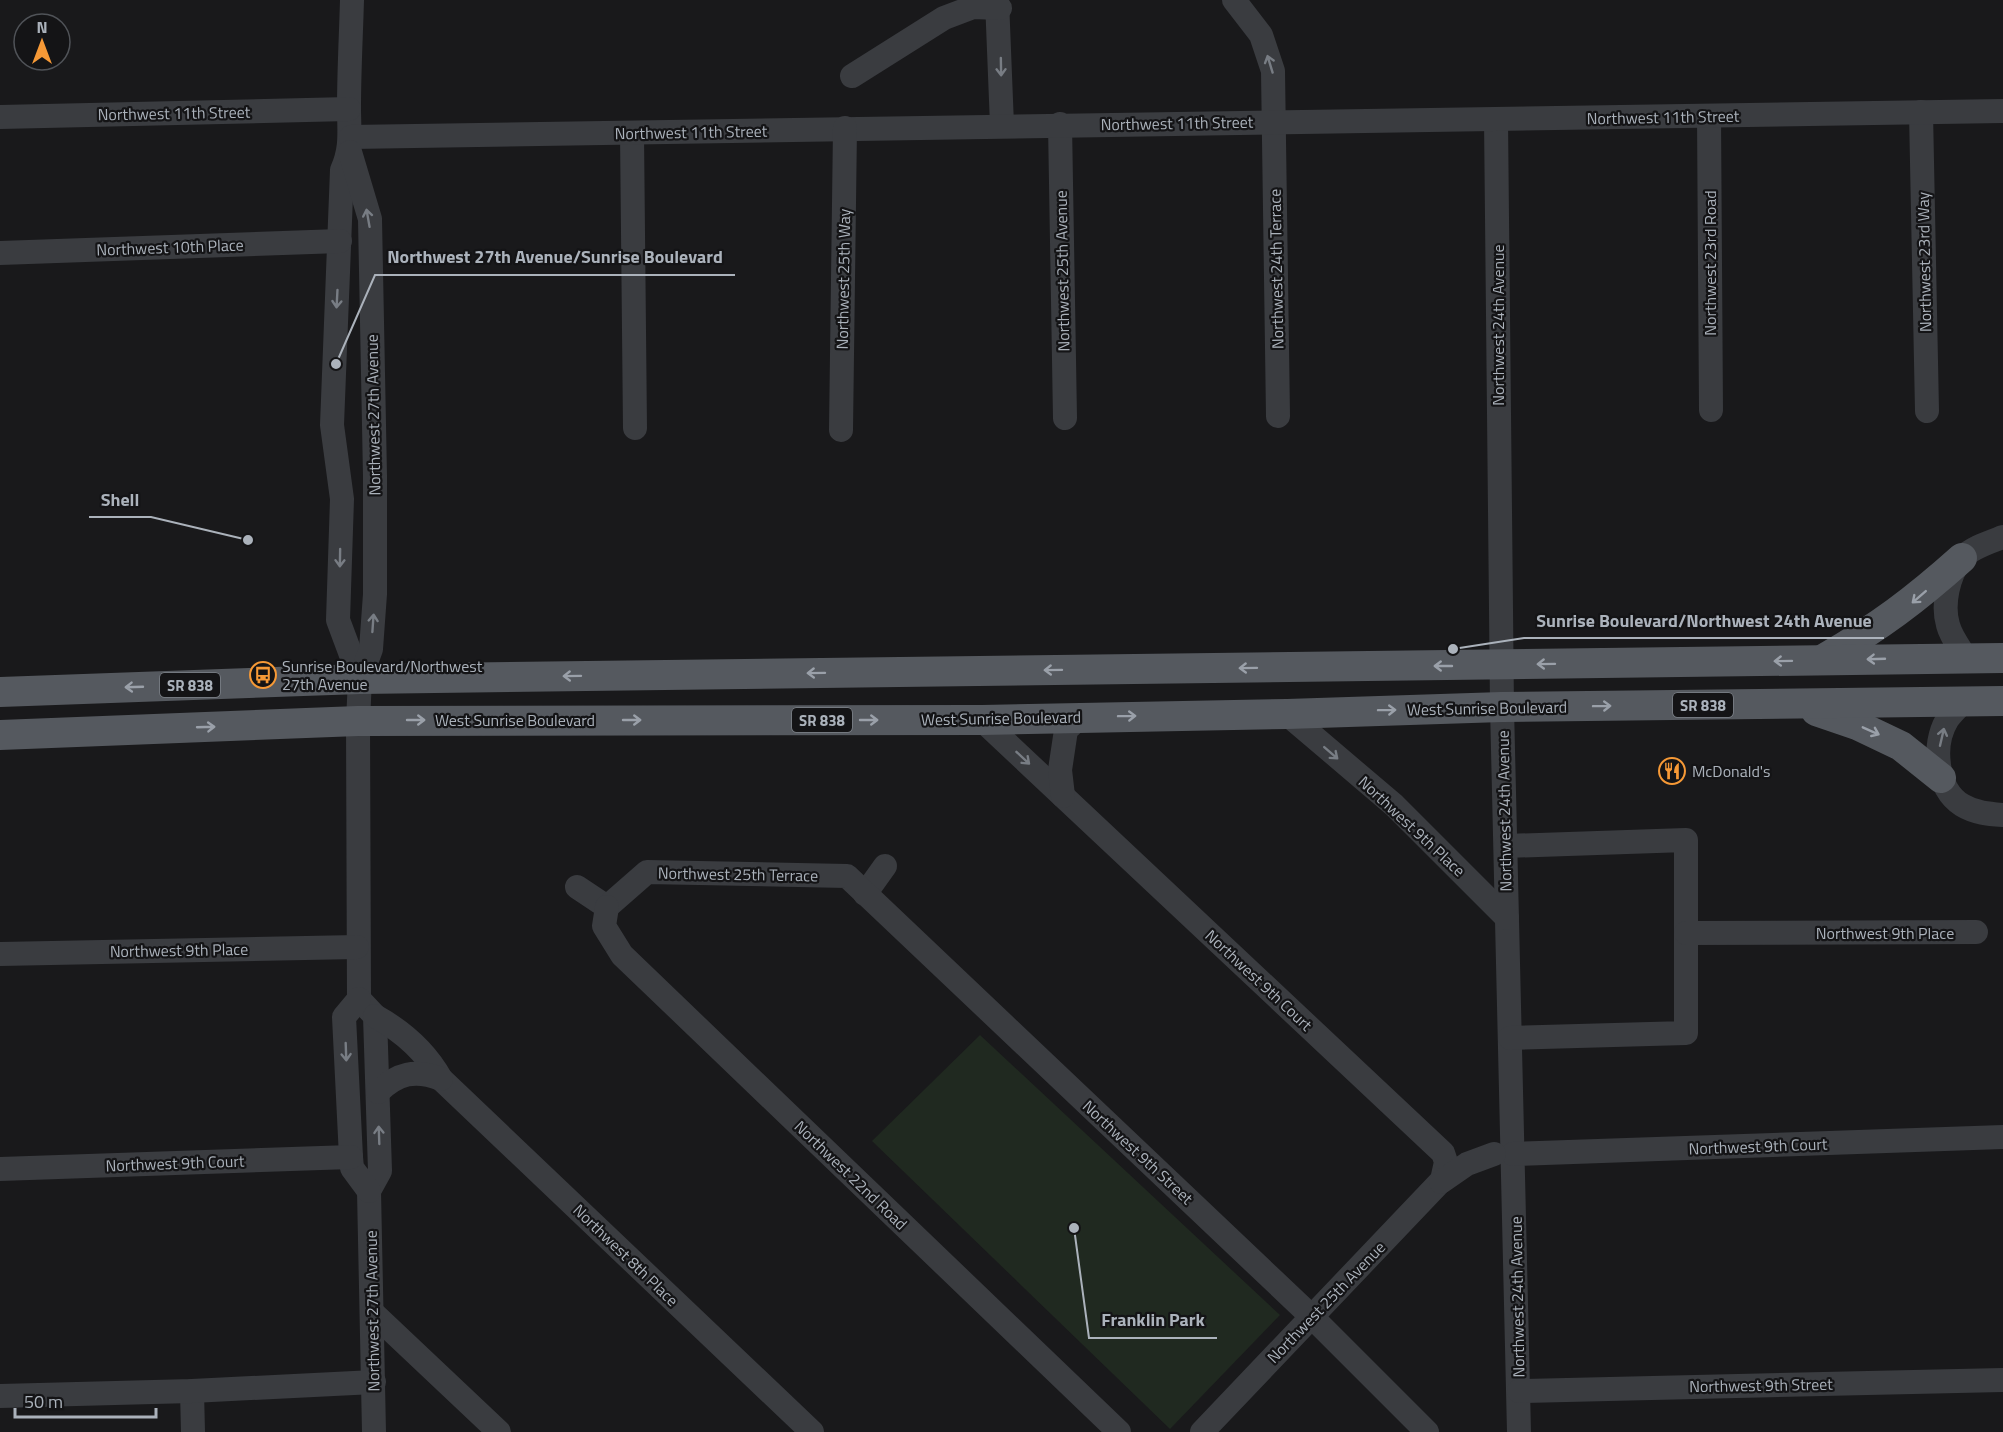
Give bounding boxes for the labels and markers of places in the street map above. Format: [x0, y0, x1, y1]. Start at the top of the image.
callout: Northwest 27th Avenue/Sunrise Boulevard [375, 239, 735, 275]
callout: Shell [89, 481, 151, 517]
callout: Sunrise Boulevard/Northwest 24th Avenue [1524, 602, 1884, 638]
place label: Sunrise Boulevard/Northwest 27th Avenue [282, 654, 483, 696]
bus stop icon: Sunrise Boulevard/Northwest 27th Avenue [248, 660, 278, 690]
restaurant icon: McDonald's [1657, 756, 1687, 786]
place label: McDonald's [1692, 759, 1771, 783]
callout: Franklin Park [1089, 1302, 1217, 1338]

